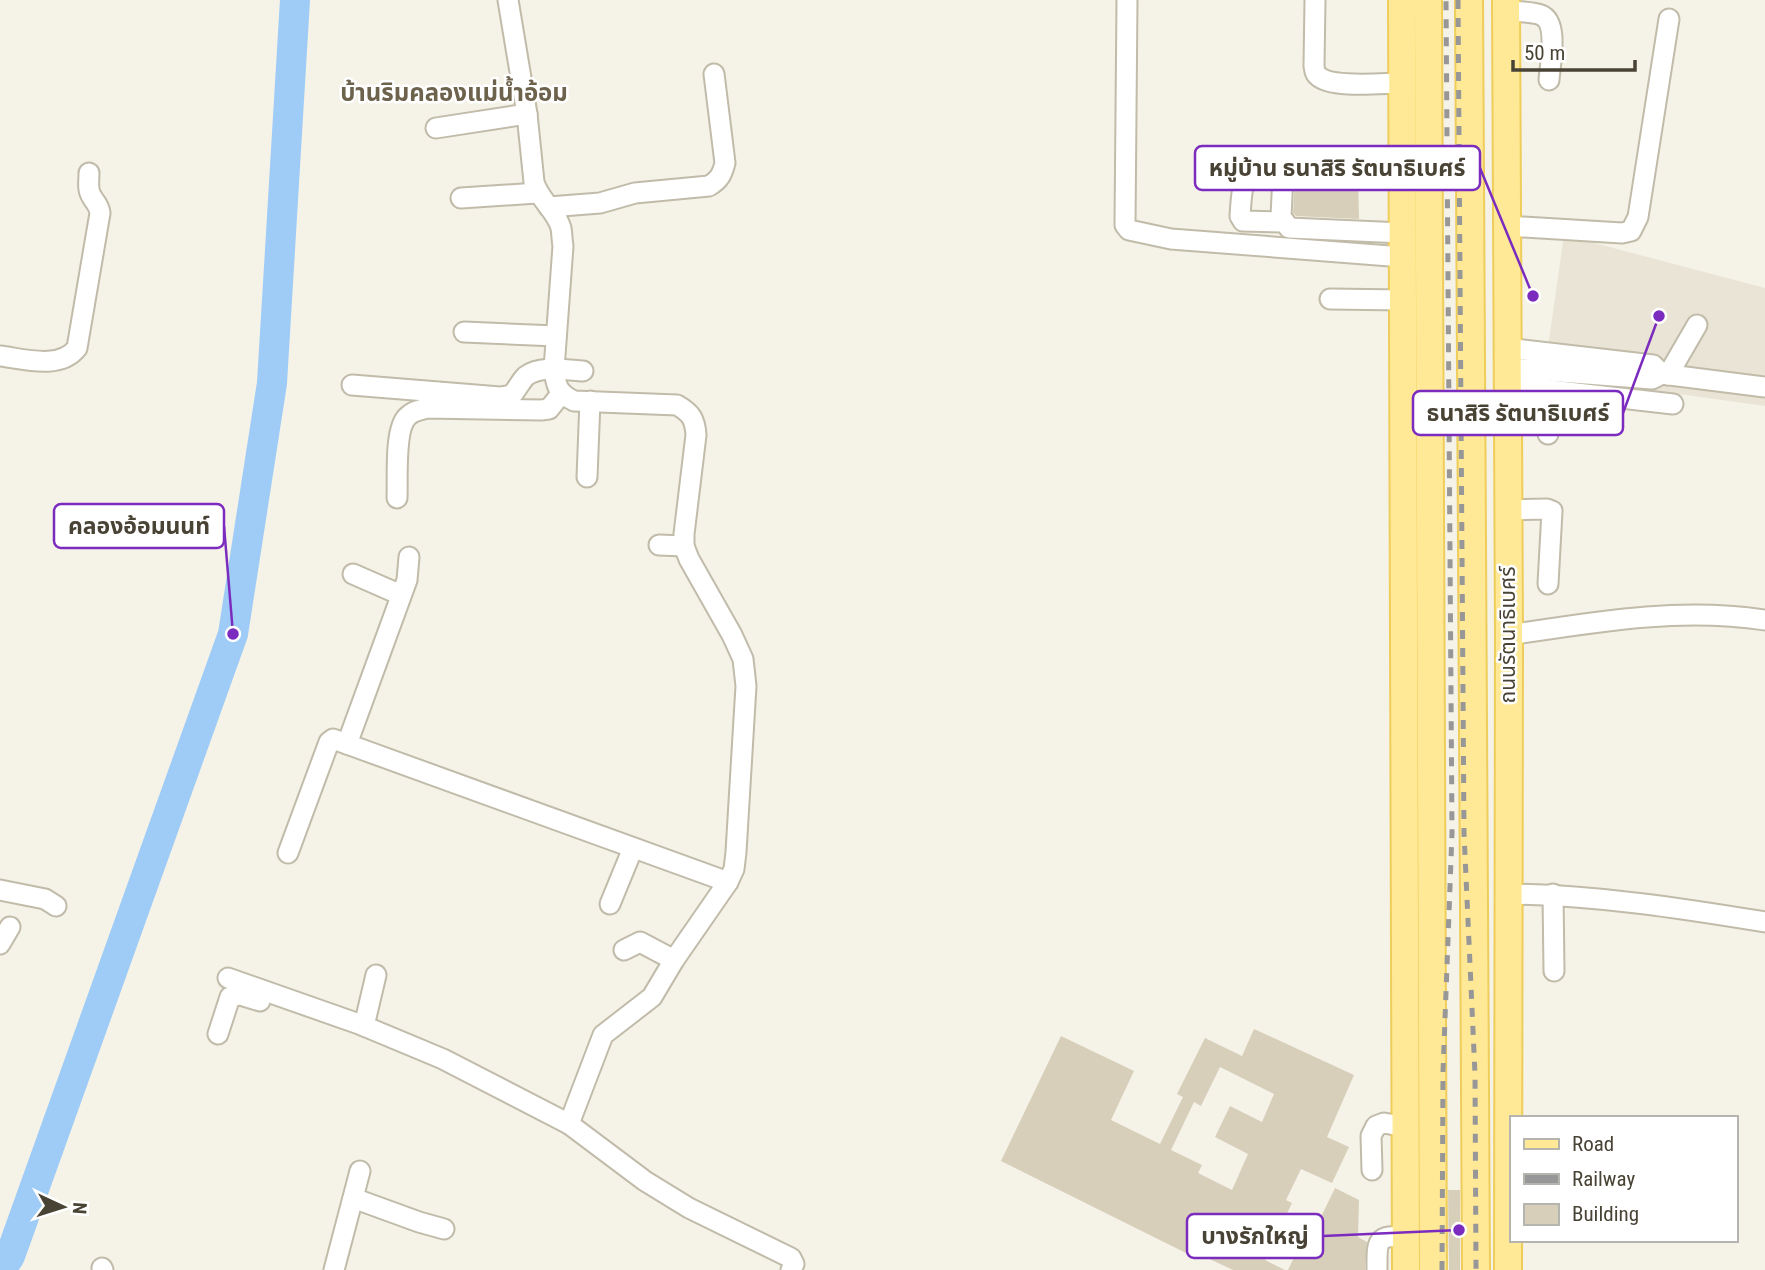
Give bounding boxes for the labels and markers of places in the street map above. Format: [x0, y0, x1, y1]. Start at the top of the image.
callout: หมู่บ้าน ธนาสิริ รัตนาธิเบศร์ [1195, 146, 1480, 190]
callout: ธนาสิริ รัตนาธิเบศร์ [1413, 391, 1623, 435]
callout: คลองอ้อมนนท์ [54, 504, 224, 548]
callout: บางรักใหญ่ [1187, 1214, 1323, 1258]

